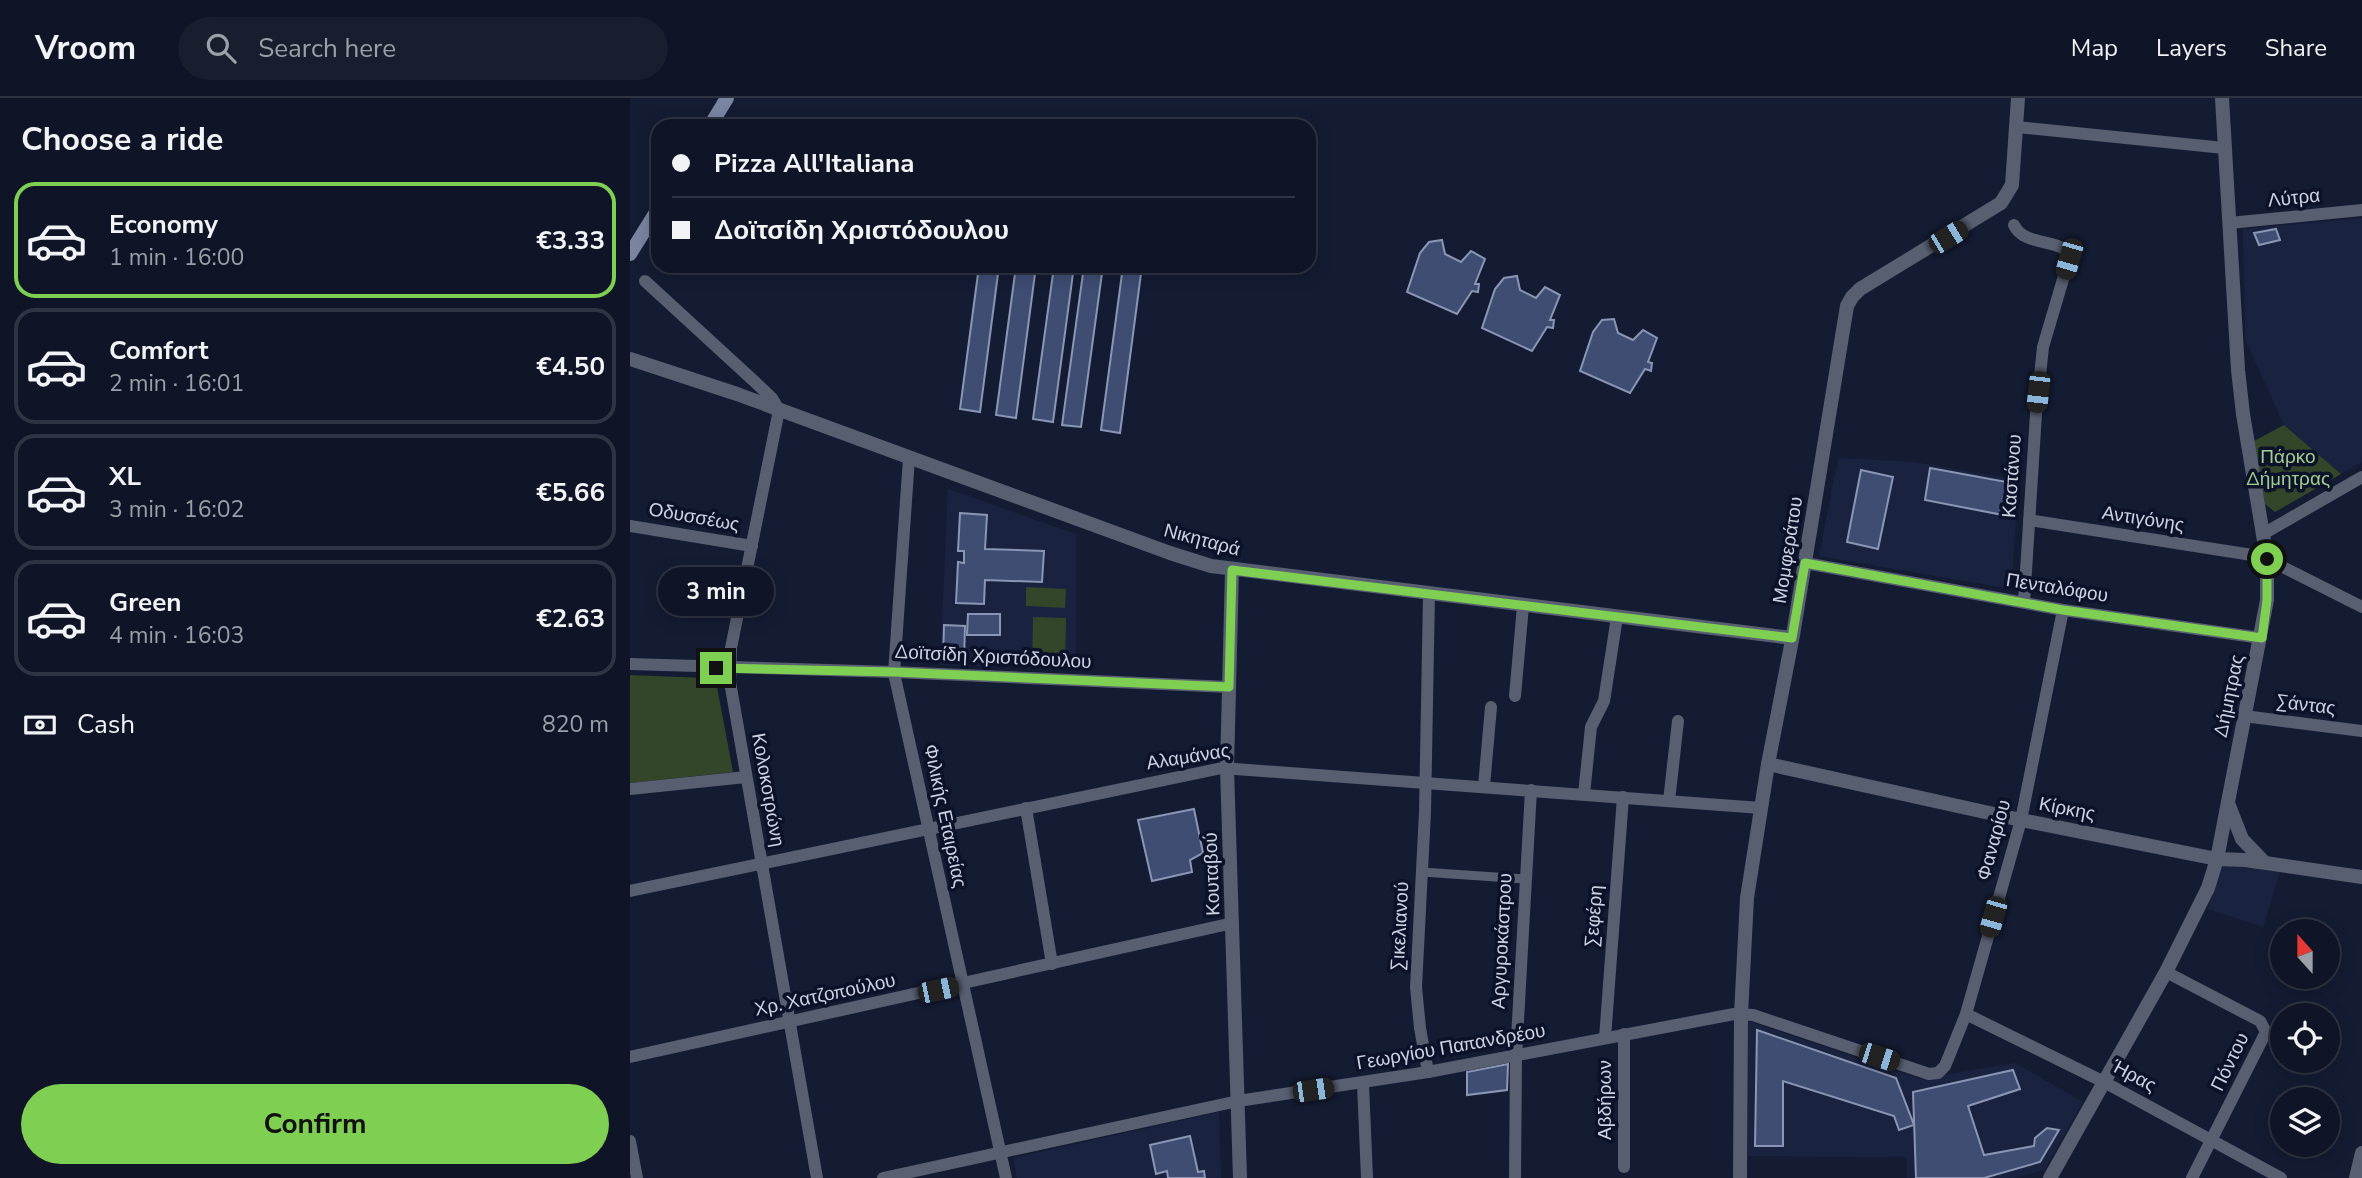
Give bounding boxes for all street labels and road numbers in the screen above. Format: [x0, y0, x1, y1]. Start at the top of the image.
street label: Λύτρα [2267, 182, 2321, 214]
street label: Καστάνου [1996, 433, 2028, 519]
street label: Μομφεράτου [1767, 495, 1809, 605]
street label: Οδυσσέως [647, 496, 741, 538]
street label: Αντιγόνης [2100, 500, 2186, 538]
street label: Νικηταρά [1161, 517, 1243, 563]
street label: Πενταλόφου [2004, 567, 2110, 609]
street label: Δοϊτσίδη Χριστόδουλου [894, 639, 1092, 675]
street label: Δήμητρας [2208, 652, 2250, 740]
street label: Σάντας [2275, 688, 2337, 722]
street label: Κολοκοτρώνη [745, 731, 791, 849]
street label: Αλαμάνας [1144, 738, 1232, 776]
street label: Φιλικής Εταιρείας [917, 742, 973, 890]
street label: Κίρκης [2037, 791, 2097, 827]
street label: Φαναρίου [1971, 797, 2017, 883]
street label: Κουταβού [1198, 832, 1226, 916]
street label: Αργυροκάστρου [1485, 872, 1519, 1010]
street label: Σικελιανού [1385, 881, 1415, 971]
street label: Σεφέρη [1579, 884, 1609, 948]
street label: Χρ. Χατζοπούλου [752, 967, 898, 1023]
street label: Γεωργίου Παπανδρέου [1355, 1018, 1547, 1076]
street label: Πόντου [2205, 1028, 2255, 1096]
street label: Ήρας [2106, 1053, 2161, 1098]
street label: Αβδήρων [1592, 1060, 1618, 1140]

